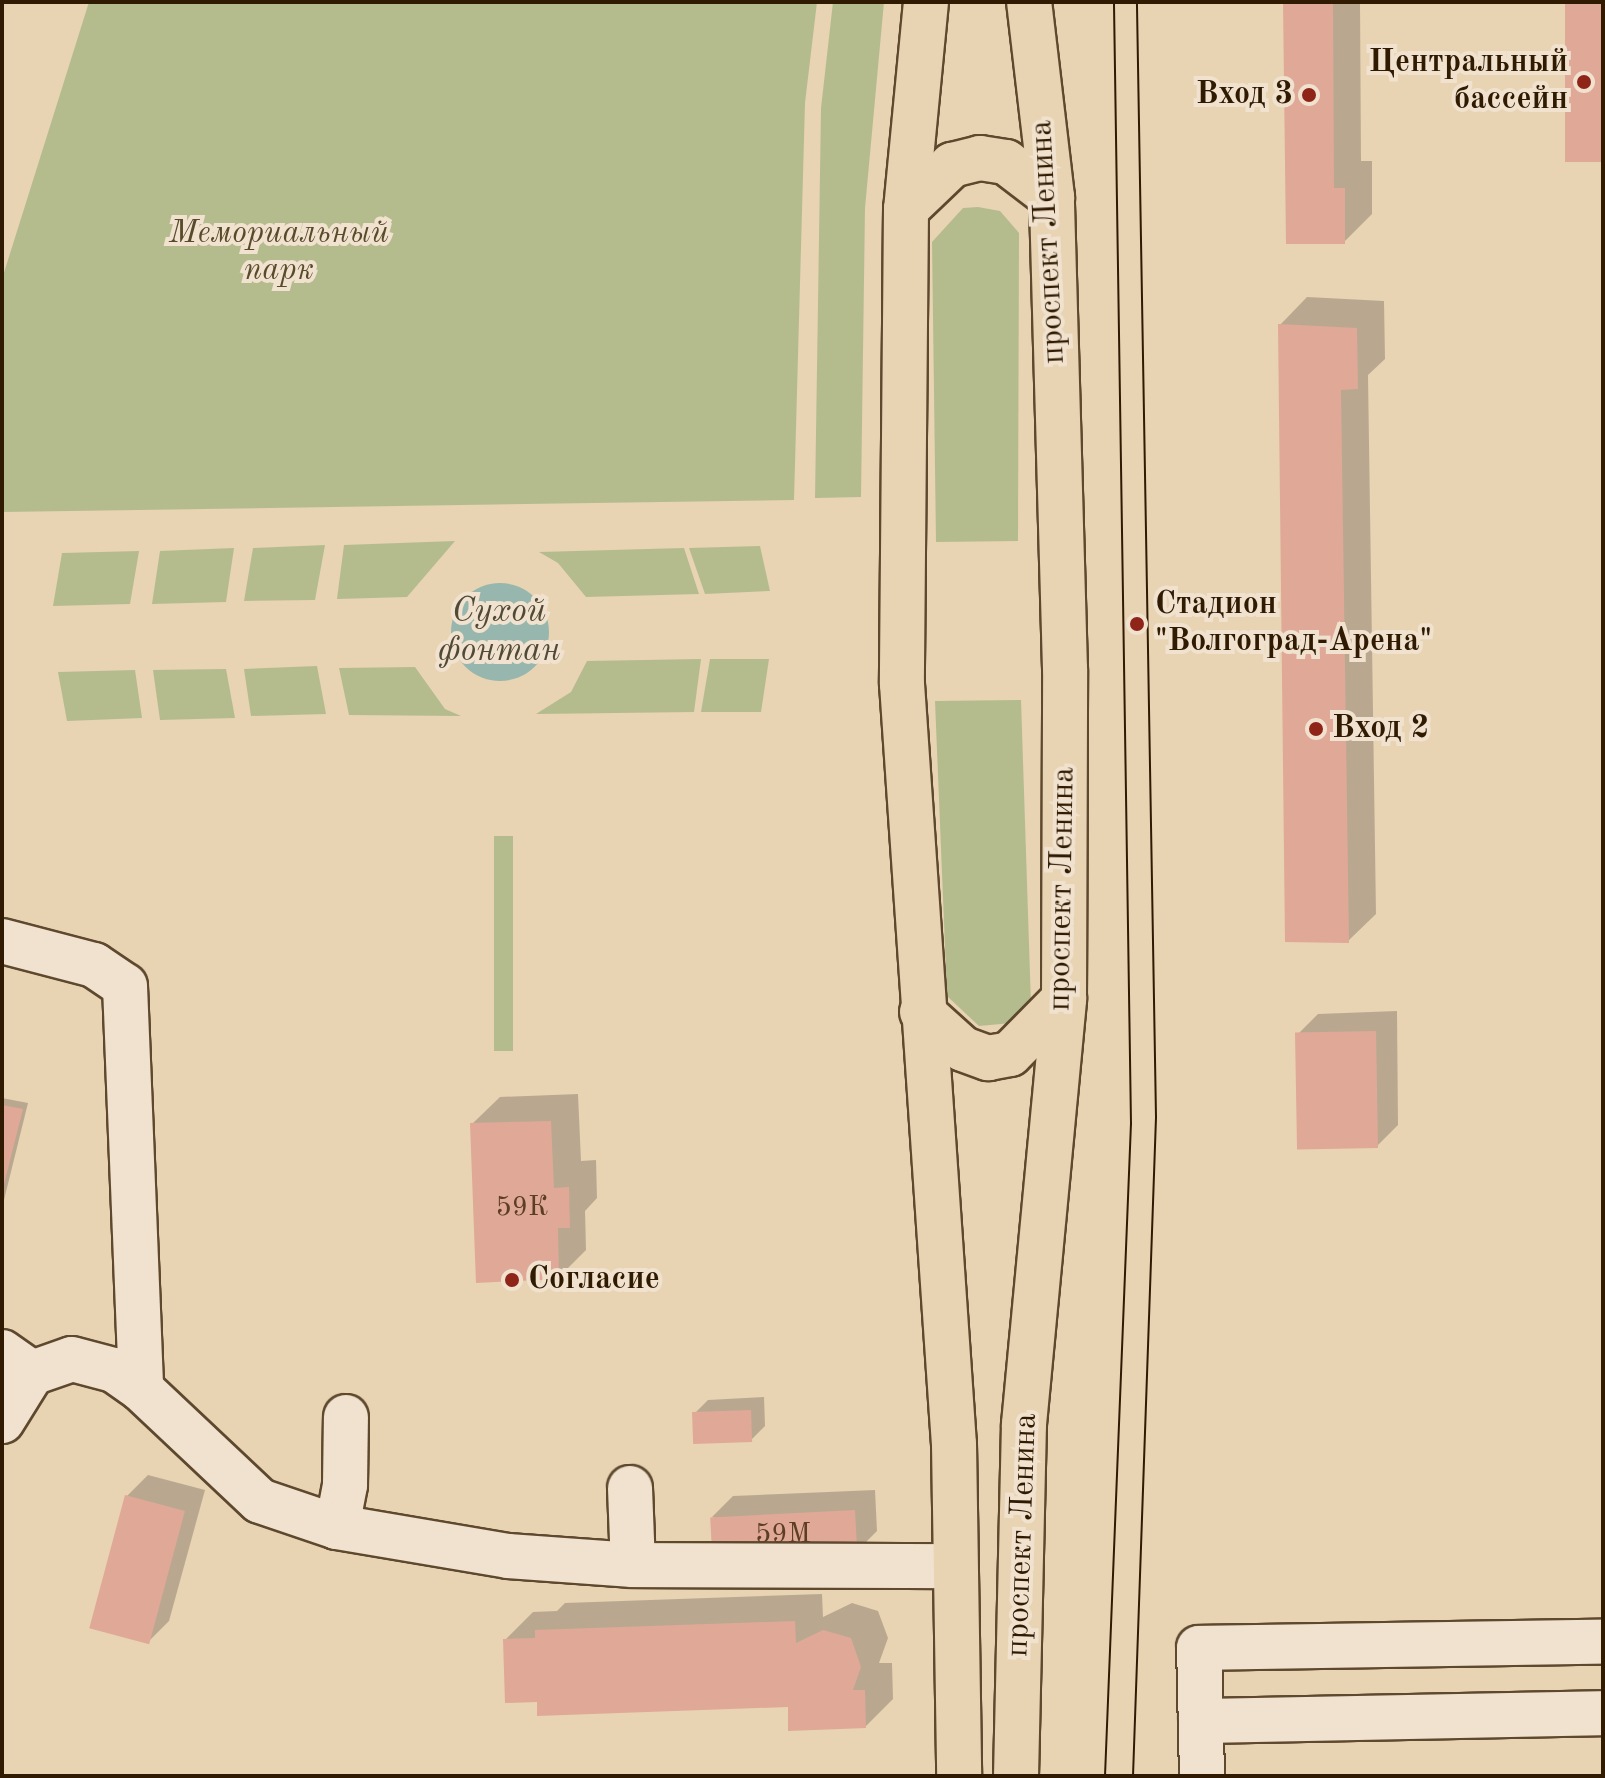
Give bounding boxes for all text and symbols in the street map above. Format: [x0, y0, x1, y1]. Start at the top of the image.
place label: Центральный бассейн [1369, 45, 1568, 120]
marker: Центральный бассейн [1575, 73, 1593, 91]
place label: Вход 3 [1196, 76, 1293, 114]
marker: Вход 3 [1300, 86, 1318, 104]
street label: проспект Ленина [1023, 119, 1075, 365]
park label: Мемориальный парк [169, 216, 389, 291]
place label: Стадион "Волгоград-Арена" [1155, 587, 1432, 662]
water label: Сухой фонтан [437, 592, 561, 672]
marker: Стадион "Волгоград-Арена" [1126, 613, 1148, 635]
place label: Вход 2 [1332, 710, 1429, 748]
marker: Вход 2 [1307, 720, 1325, 738]
street label: проспект Ленина [1042, 767, 1084, 1011]
house number: 59К [496, 1191, 548, 1225]
place label: Согласие [528, 1261, 660, 1299]
marker: Согласие [503, 1271, 521, 1289]
street label: проспект Ленина [1000, 1412, 1046, 1658]
house number: 59М [755, 1518, 811, 1552]

